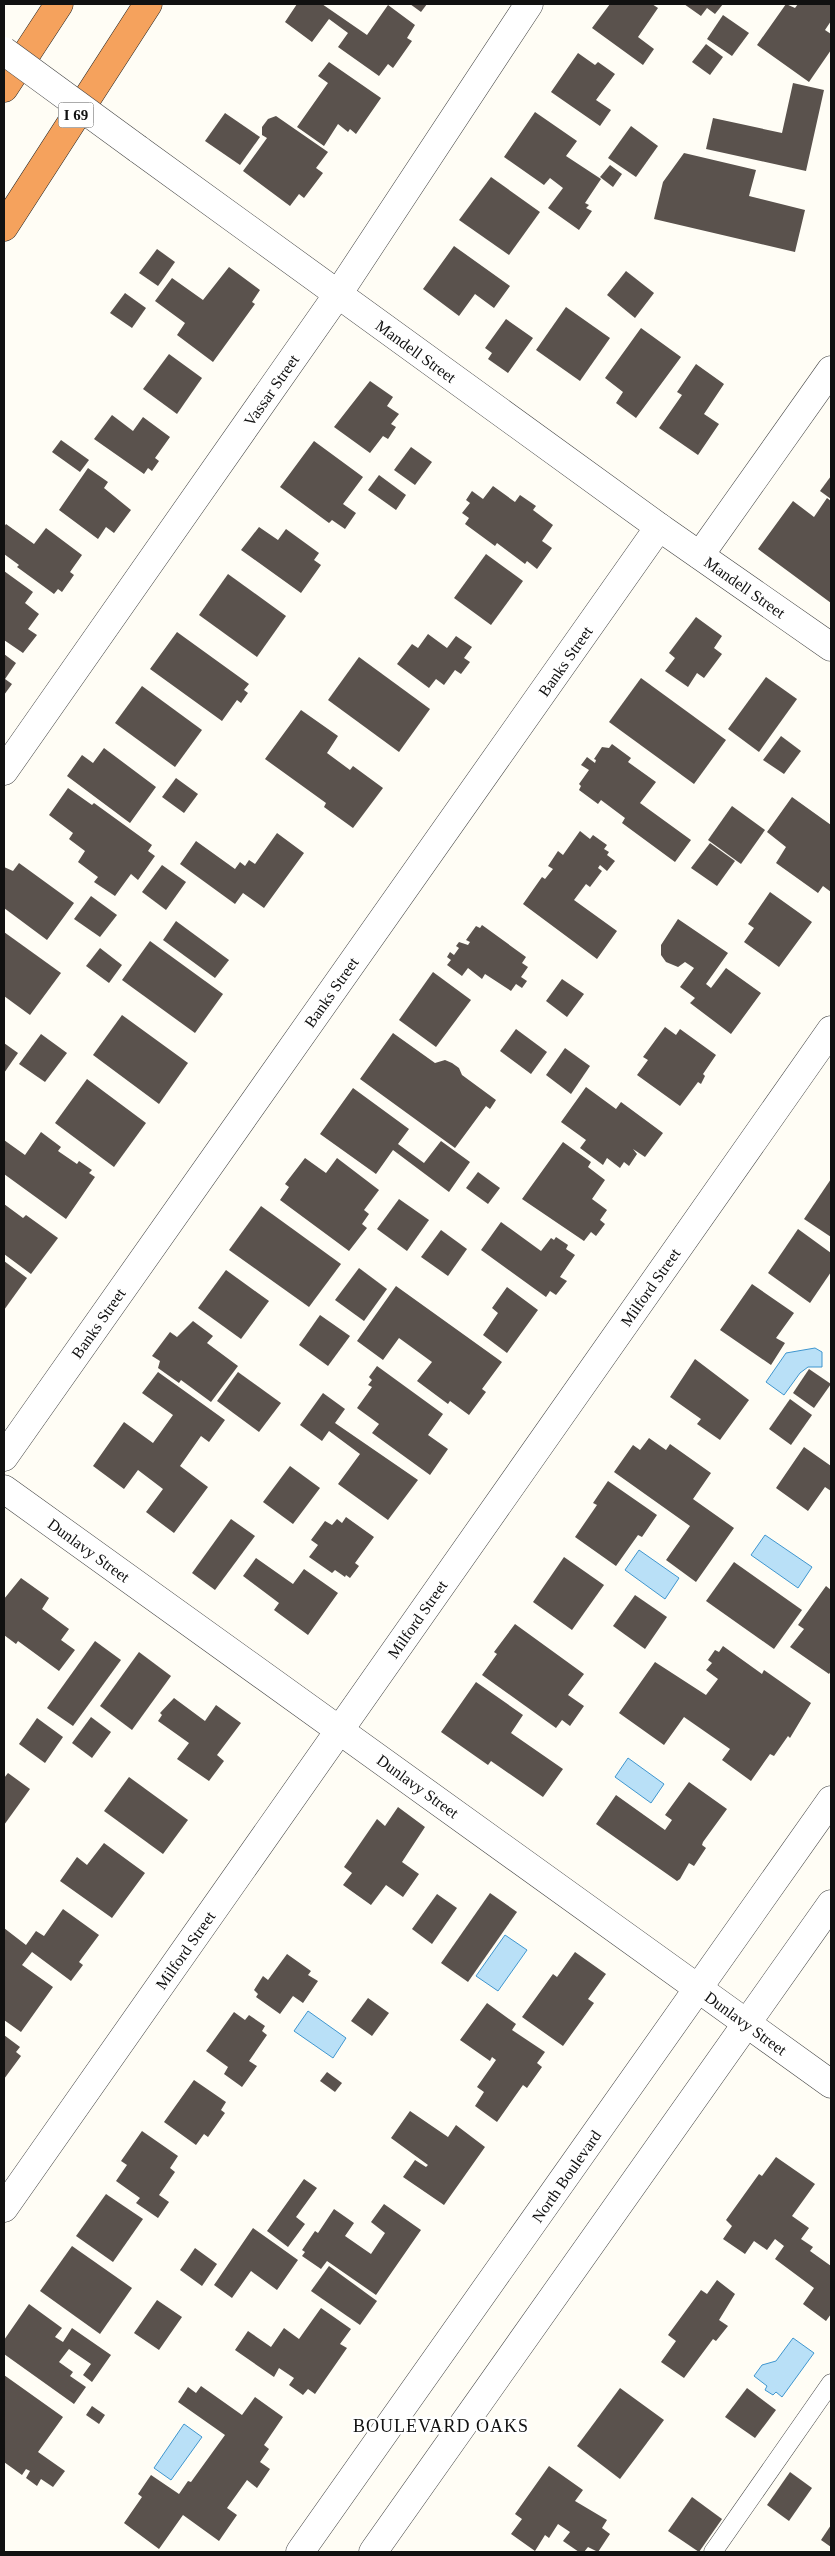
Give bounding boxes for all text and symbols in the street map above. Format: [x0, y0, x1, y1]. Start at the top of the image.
road number: I 69 [58, 102, 94, 128]
street label: Mandell Street [372, 317, 459, 386]
street label: Vassar Street [241, 351, 303, 429]
street label: Mandell Street [701, 553, 789, 622]
street label: Banks Street [535, 623, 596, 699]
street label: Banks Street [301, 954, 362, 1030]
street label: Milford Street [617, 1245, 684, 1329]
street label: Banks Street [68, 1285, 129, 1361]
street label: Dunlavy Street [44, 1515, 133, 1587]
street label: Milford Street [384, 1577, 451, 1661]
street label: Dunlavy Street [373, 1751, 462, 1823]
street label: Milford Street [152, 1908, 219, 1992]
street label: Dunlavy Street [701, 1988, 790, 2060]
street label: North Boulevard [528, 2127, 604, 2225]
district label: BOULEVARD OAKS [353, 2416, 529, 2436]

